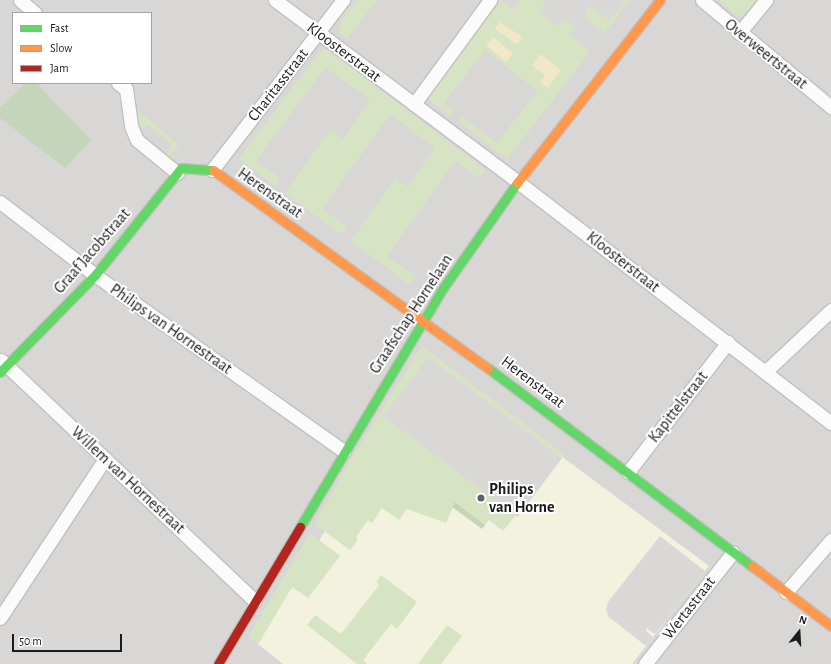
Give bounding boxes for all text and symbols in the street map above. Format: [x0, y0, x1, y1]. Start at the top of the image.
legend [12, 12, 152, 84]
street label: Overweertstraat [721, 15, 811, 93]
street label: Kloosterstraat [303, 18, 385, 86]
text: Fast [50, 22, 69, 34]
text: Slow [50, 42, 72, 54]
street label: Charitasstraat [244, 45, 312, 125]
text: Jam [50, 62, 69, 74]
street label: Herenstraat [234, 164, 306, 222]
street label: Graaf Jacobstraat [50, 204, 134, 298]
street label: Kloosterstraat [583, 227, 663, 297]
street label: Graafschap Hornelaan [365, 251, 457, 377]
street label: Philips van Hornestraat [106, 280, 236, 378]
street label: Herenstraat [497, 352, 569, 412]
street label: Kapittelstraat [644, 368, 712, 446]
street label: Willem van Hornestraat [67, 422, 189, 538]
place label: Philips van Horne [489, 479, 555, 517]
marker: Philips van Horne [476, 493, 486, 503]
street label: Wertastraat [658, 573, 720, 643]
north arrow [779, 612, 819, 652]
text: N [798, 614, 808, 627]
scale bar [14, 626, 124, 652]
text: 50 m [19, 635, 42, 647]

